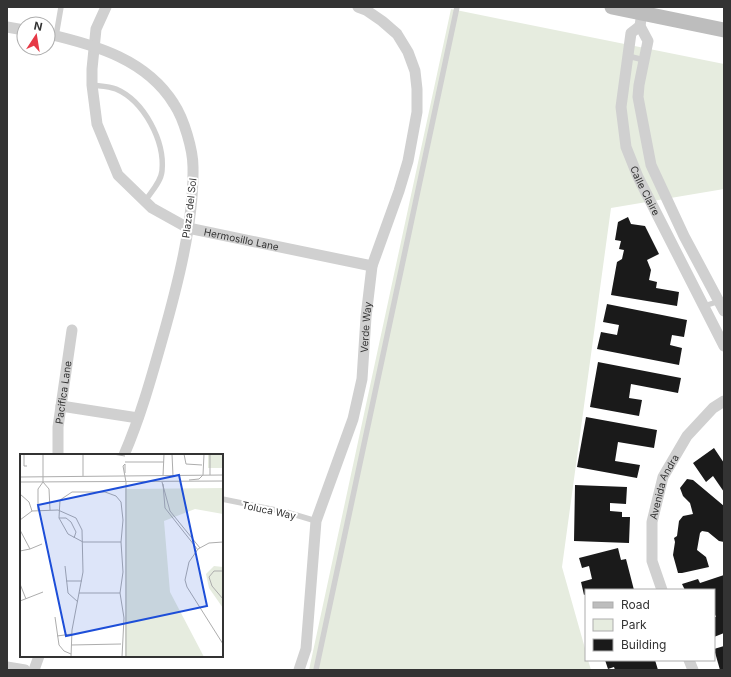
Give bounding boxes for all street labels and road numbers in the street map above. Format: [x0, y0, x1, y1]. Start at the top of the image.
street label: Calle Claire [628, 164, 663, 217]
street label: Plaza del Sol [179, 177, 199, 239]
street label: Hermosillo Lane [203, 225, 280, 253]
street label: Verde Way [358, 301, 374, 353]
street label: Pacifica Lane [53, 360, 74, 425]
street label: Avenida Andra [647, 452, 681, 521]
street label: Toluca Way [241, 498, 297, 522]

